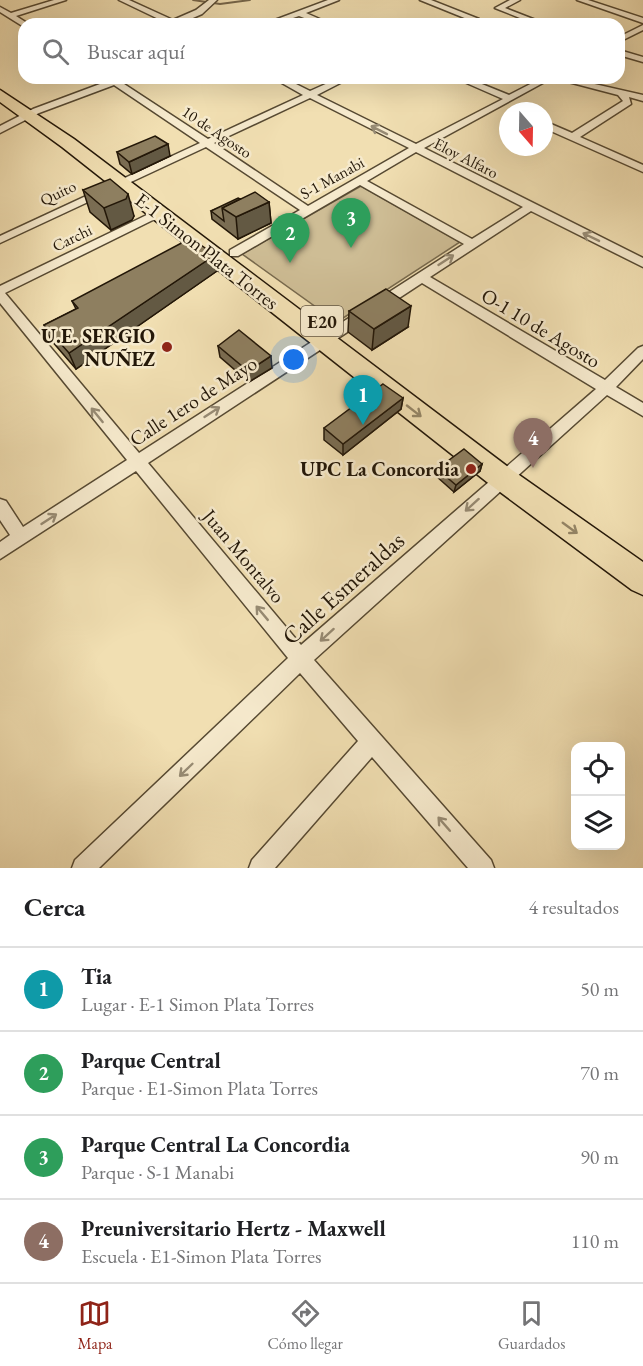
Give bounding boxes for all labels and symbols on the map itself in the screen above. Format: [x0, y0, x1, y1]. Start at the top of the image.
street label: 10 de Agosto [178, 101, 256, 163]
north arrow [499, 102, 553, 156]
one-way arrow [371, 124, 388, 136]
street label: Eloy Alfaro [430, 133, 502, 183]
street label: S-1 Manabi [296, 152, 368, 204]
street label: Quito [37, 175, 80, 211]
street label: E-1 Simon Plata Torres [130, 187, 284, 315]
pin: 3 [332, 198, 370, 248]
pin: 2 [270, 214, 310, 263]
street label: Carchi [49, 219, 95, 257]
one-way arrow [582, 230, 600, 242]
one-way arrow [437, 254, 454, 266]
street label: O-1 10 de Agosto [477, 282, 605, 374]
road number: E20 [301, 306, 343, 336]
place label: U.E. SERGIO NUÑEZ [41, 323, 155, 372]
marker: U.E. SERGIO NUÑEZ [160, 340, 174, 354]
your location [279, 345, 308, 374]
street label: Calle 1ero de Mayo [124, 350, 262, 452]
pin: 1 [344, 376, 382, 425]
one-way arrow [406, 404, 422, 417]
one-way arrow [203, 406, 220, 418]
one-way arrow [90, 407, 103, 423]
pin: 4 [514, 418, 552, 468]
place label: UPC La Concordia [300, 456, 459, 482]
marker: UPC La Concordia [464, 462, 478, 476]
one-way arrow [465, 498, 480, 512]
street label: Juan Montalvo [196, 502, 291, 609]
one-way arrow [40, 512, 57, 524]
one-way arrow [561, 521, 577, 534]
street label: Calle Esmeraldas [275, 525, 411, 651]
one-way arrow [255, 605, 268, 621]
one-way arrow [320, 628, 335, 642]
one-way arrow [179, 762, 194, 777]
one-way arrow [437, 817, 451, 832]

